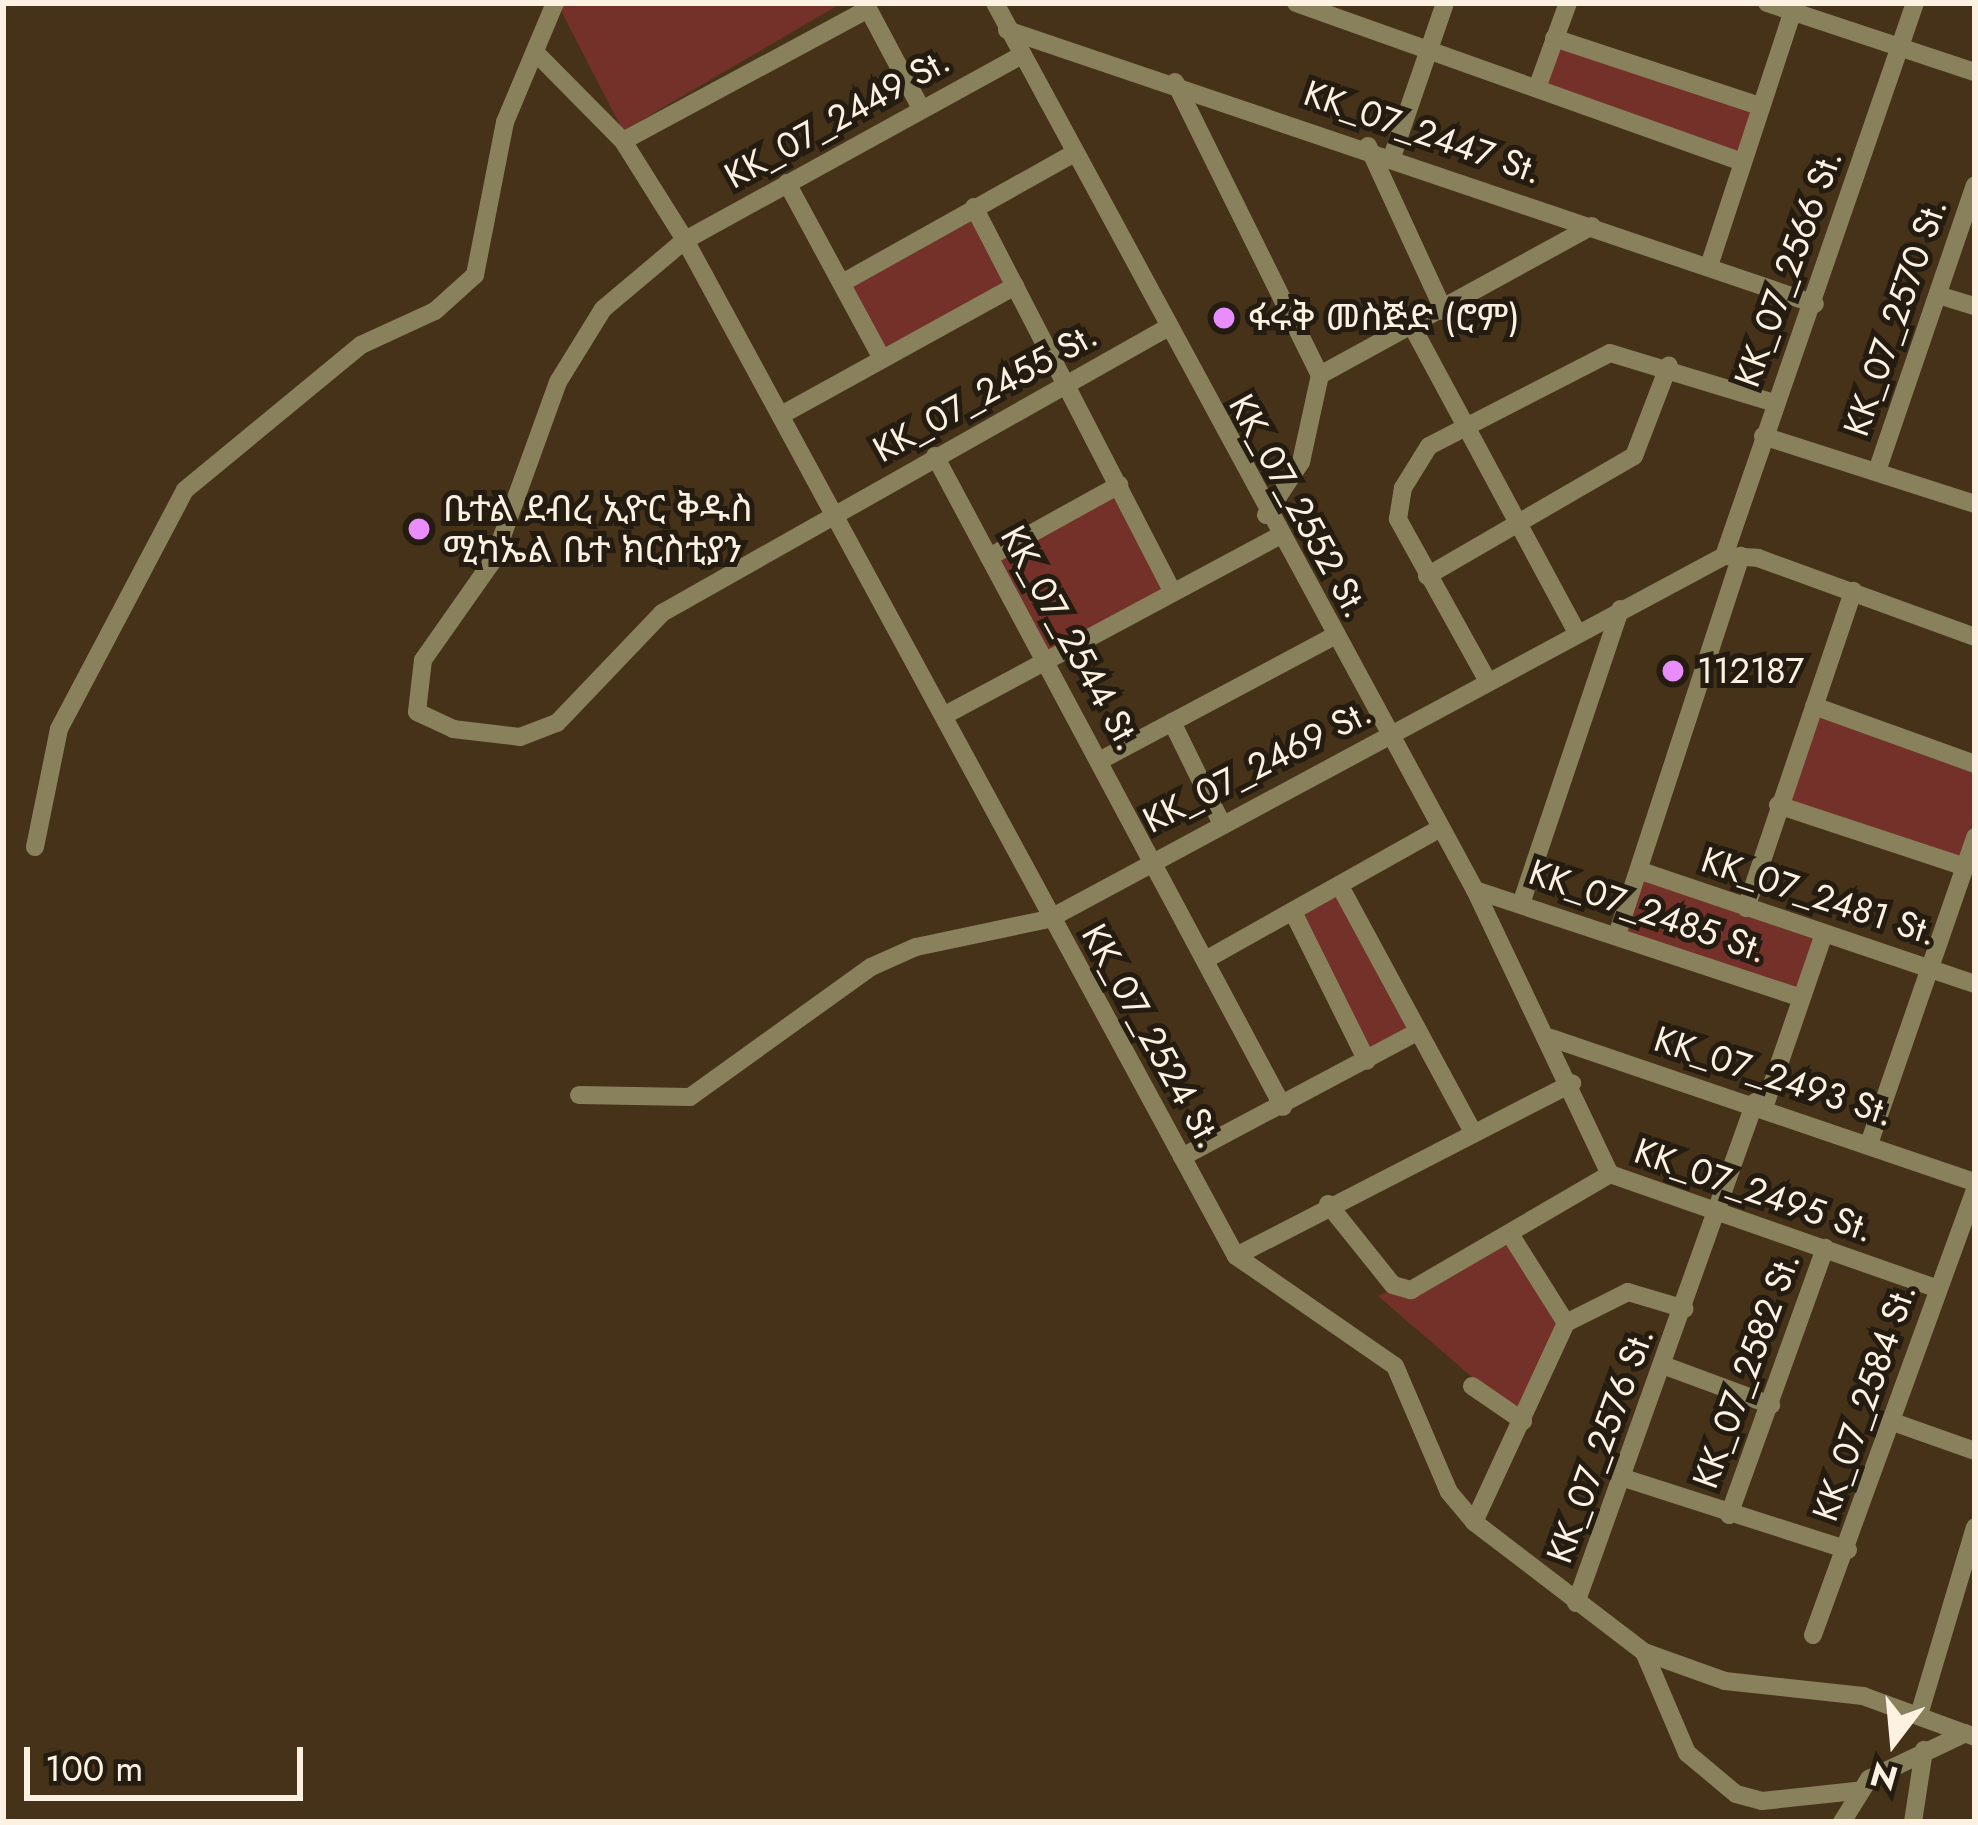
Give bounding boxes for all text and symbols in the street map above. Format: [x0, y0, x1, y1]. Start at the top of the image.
street label: KK_07_2449 St. [717, 38, 957, 198]
street label: KK_07_2447 St. [1298, 71, 1548, 193]
street label: KK_07_2566 St. [1725, 143, 1851, 393]
street label: KK_07_2570 St. [1834, 193, 1956, 441]
place label: ፋሩቅ መስጅድ (ሮም) [1248, 296, 1520, 340]
marker: ፋሩቅ መስጅድ (ሮም) [1211, 305, 1237, 331]
street label: KK_07_2455 St. [866, 313, 1104, 471]
street label: KK_07_2552 St. [1220, 387, 1378, 625]
place label: ቤተል ደብረ ኢዮር ቅዱስ ሚካኤል ቤተ ክርስቲያን [443, 486, 753, 571]
marker: ቤተል ደብረ ኢዮር ቅዱስ ሚካኤል ቤተ ክርስቲያን [406, 516, 432, 542]
street label: KK_07_2544 St. [992, 518, 1150, 758]
place label: 112187 [1697, 649, 1804, 693]
marker: 112187 [1660, 658, 1686, 684]
street label: KK_07_2469 St. [1136, 690, 1378, 842]
street label: KK_07_2481 St. [1696, 838, 1942, 954]
street label: KK_07_2485 St. [1523, 850, 1773, 972]
street label: KK_07_2524 St. [1073, 916, 1231, 1156]
street label: KK_07_2493 St. [1649, 1017, 1899, 1135]
street label: KK_07_2495 St. [1629, 1129, 1879, 1251]
street label: KK_07_2582 St. [1683, 1246, 1809, 1494]
street label: KK_07_2584 St. [1803, 1277, 1925, 1527]
street label: KK_07_2576 St. [1537, 1321, 1663, 1569]
north arrow [1834, 1681, 1954, 1801]
scale bar [30, 1723, 309, 1797]
text: 100 m [45, 1742, 143, 1794]
text: N [1865, 1750, 1903, 1802]

